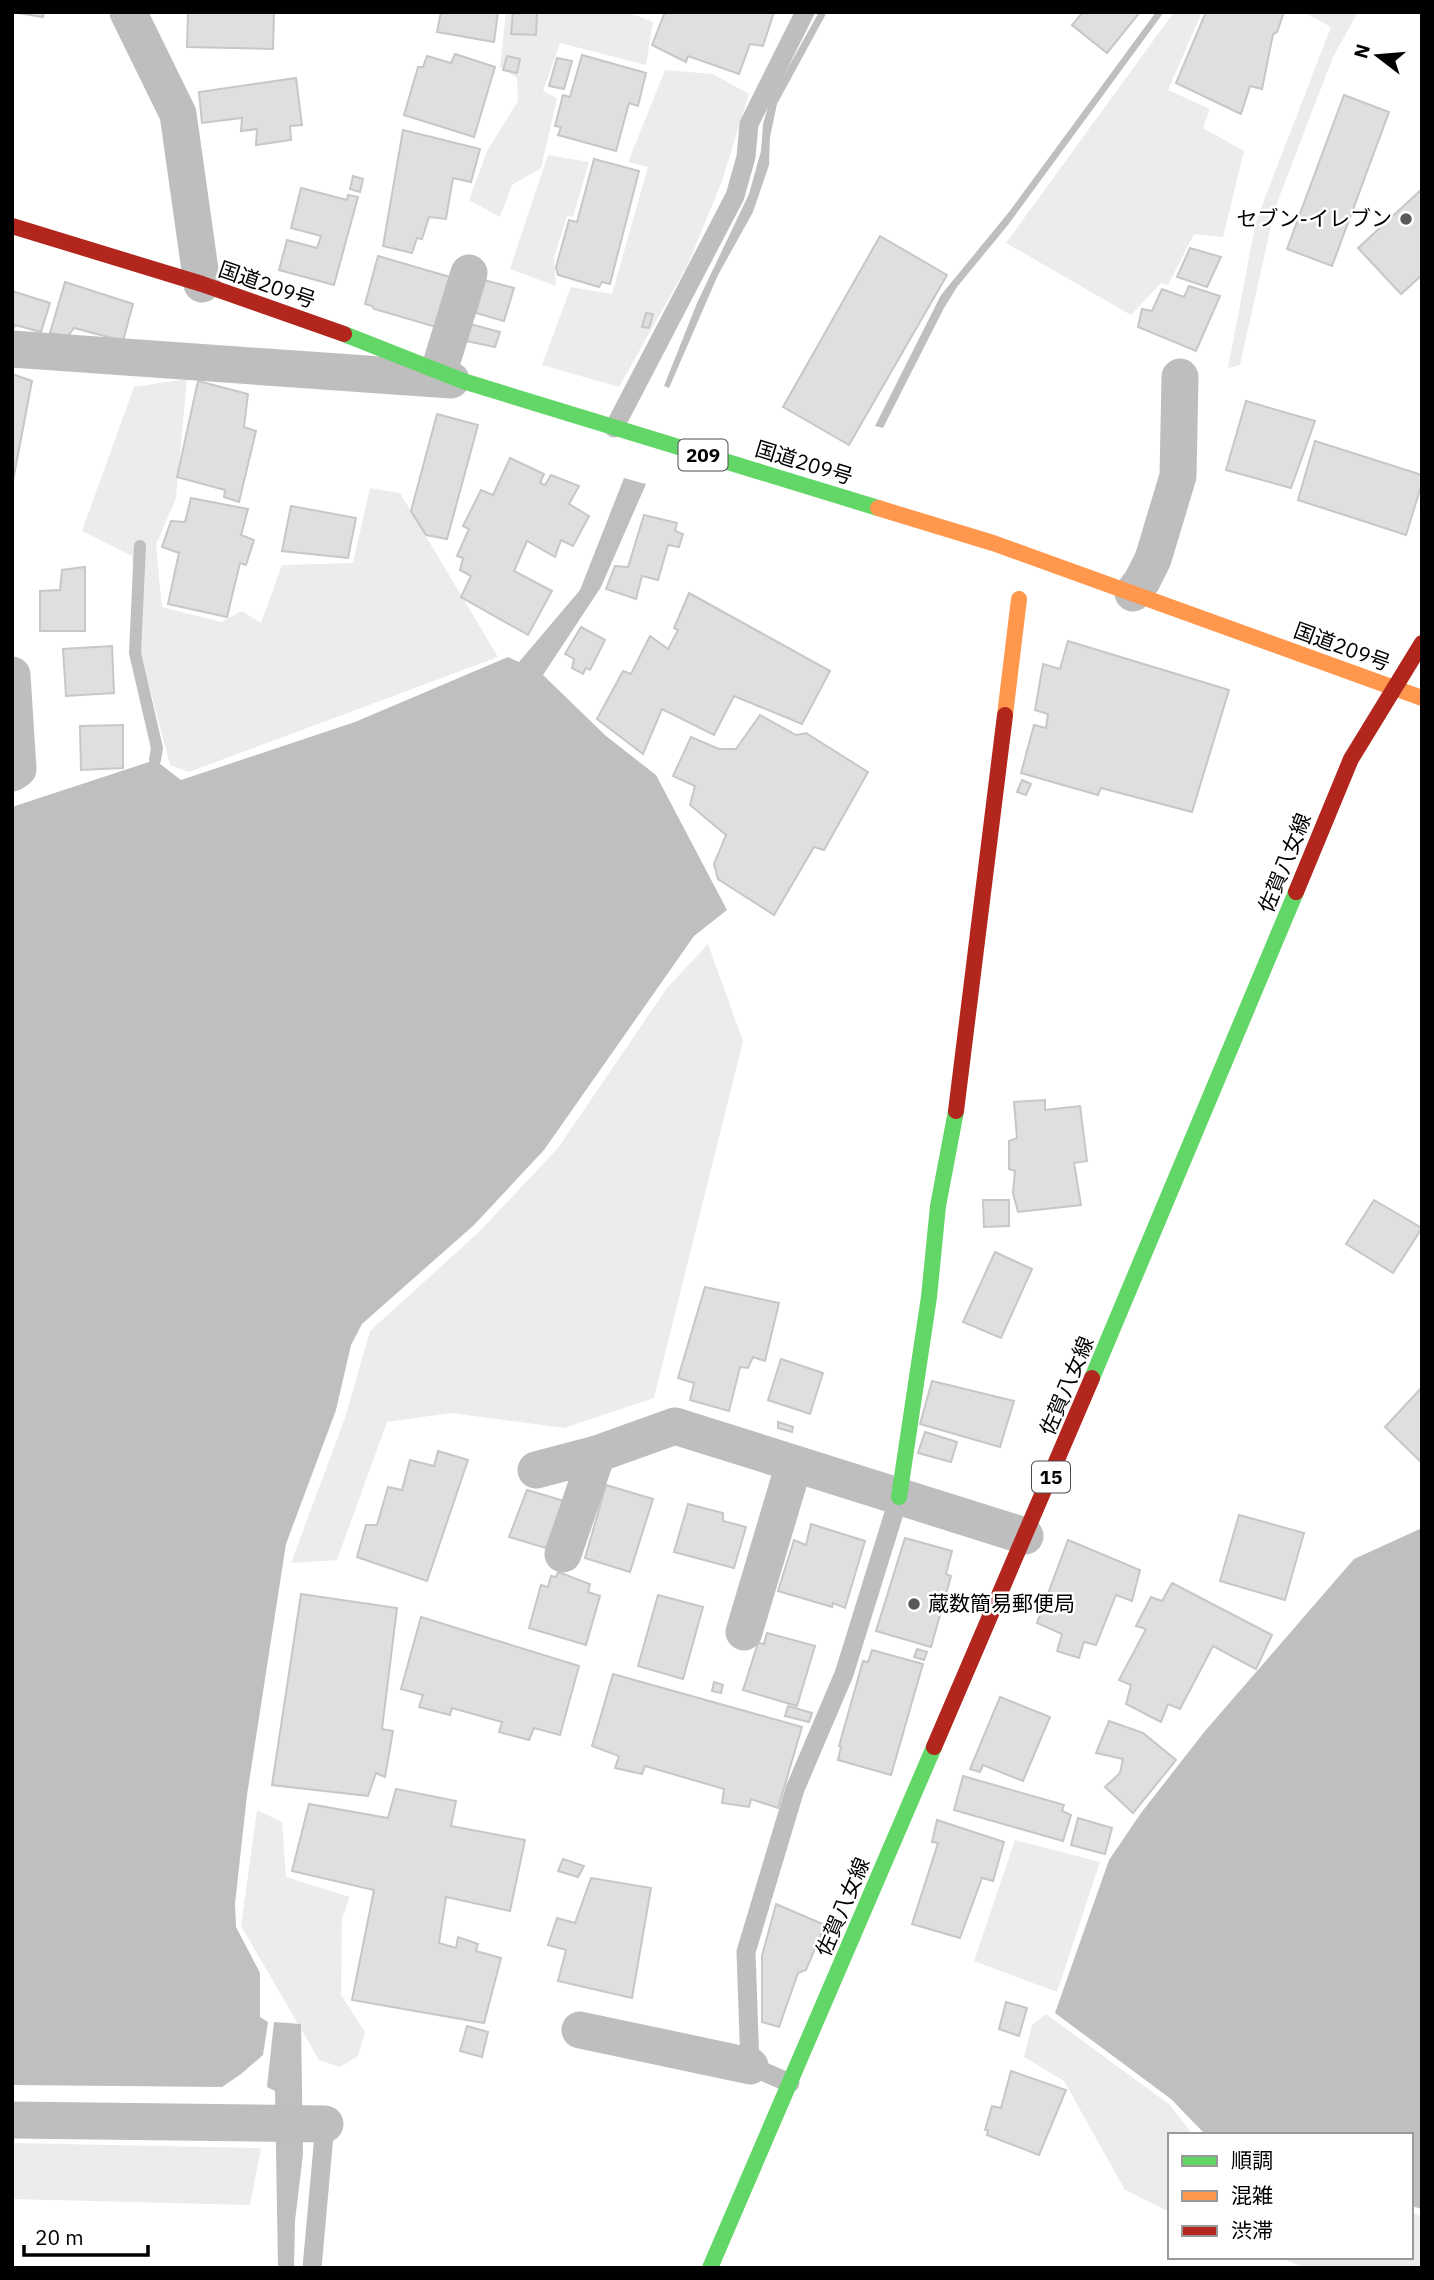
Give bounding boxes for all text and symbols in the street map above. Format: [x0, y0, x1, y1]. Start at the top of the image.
north arrow [1343, 21, 1413, 91]
text: N [1348, 41, 1375, 61]
place label: セブン-イレブン [1237, 204, 1392, 232]
marker: セブン-イレブン [1398, 211, 1414, 227]
street label: 国道209号 [215, 254, 320, 314]
street label: 国道209号 [752, 434, 857, 490]
road number: 209 [678, 440, 728, 470]
street label: 国道209号 [1290, 616, 1394, 676]
street label: 佐賀八女線 [1251, 809, 1317, 917]
street label: 佐賀八女線 [1033, 1332, 1099, 1439]
road number: 15 [1032, 1462, 1070, 1492]
place label: 蔵数簡易郵便局 [928, 1589, 1075, 1617]
marker: 蔵数簡易郵便局 [906, 1596, 922, 1612]
street label: 佐賀八女線 [809, 1853, 875, 1960]
legend [1168, 2133, 1413, 2259]
text: 順調 [1231, 2146, 1273, 2174]
text: 混雑 [1231, 2181, 1273, 2209]
scale bar [24, 2214, 149, 2258]
text: 渋滞 [1231, 2216, 1273, 2244]
text: 20 m [35, 2223, 84, 2251]

